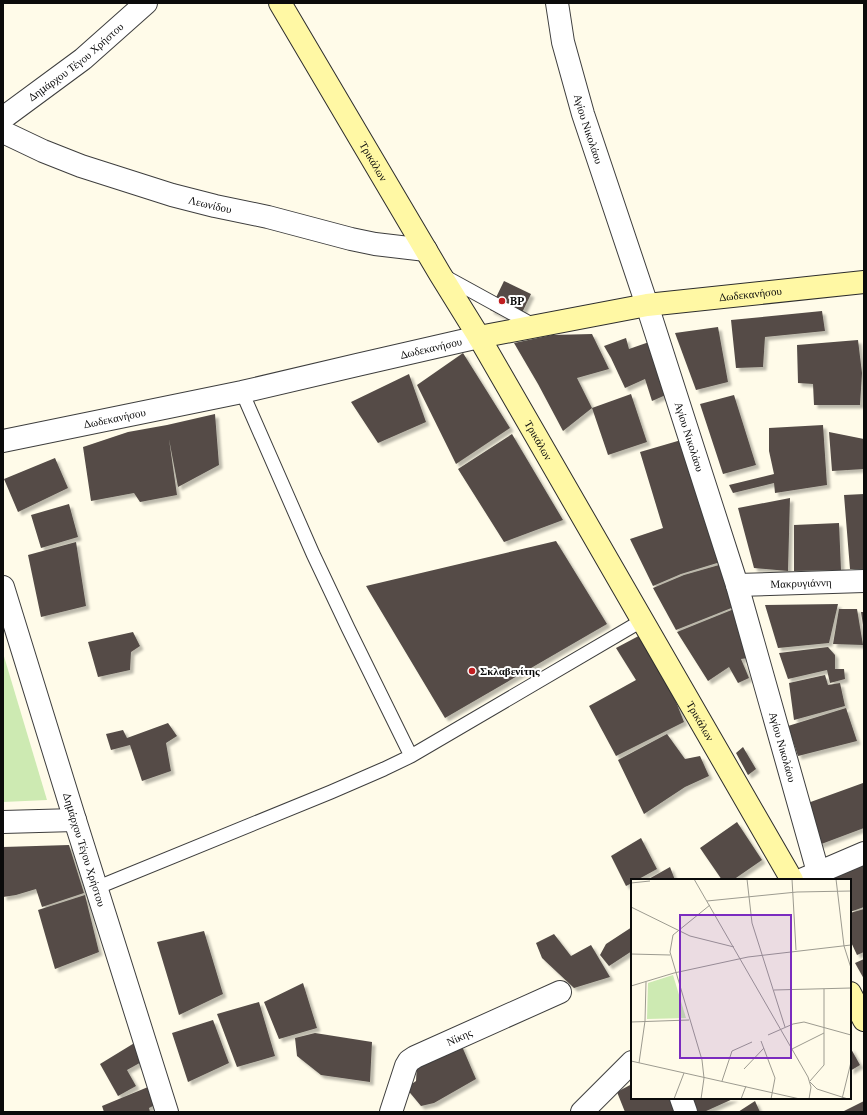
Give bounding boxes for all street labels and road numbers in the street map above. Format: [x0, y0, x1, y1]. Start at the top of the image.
street label: Δημάρχου Τέγου Χρήστου [25, 19, 127, 104]
street label: Αγίου Νικολάου [571, 92, 606, 166]
street label: Τρικάλων [356, 139, 391, 184]
street label: Λεωνίδου [187, 193, 234, 216]
street label: Δωδεκανήσου [718, 284, 783, 304]
street label: Δωδεκανήσου [399, 334, 464, 362]
street label: Αγίου Νικολάου [672, 400, 707, 474]
street label: Δωδεκανήσου [82, 405, 148, 431]
street label: Τρικάλων [521, 418, 556, 463]
street label: Μακρυγιάννη [770, 575, 832, 591]
street label: Τρικάλων [683, 698, 717, 744]
street label: Αγίου Νικολάου [766, 710, 799, 784]
street label: Δημάρχου Τέγου Χρήστου [60, 791, 109, 909]
street label: Νίκης [444, 1025, 475, 1049]

